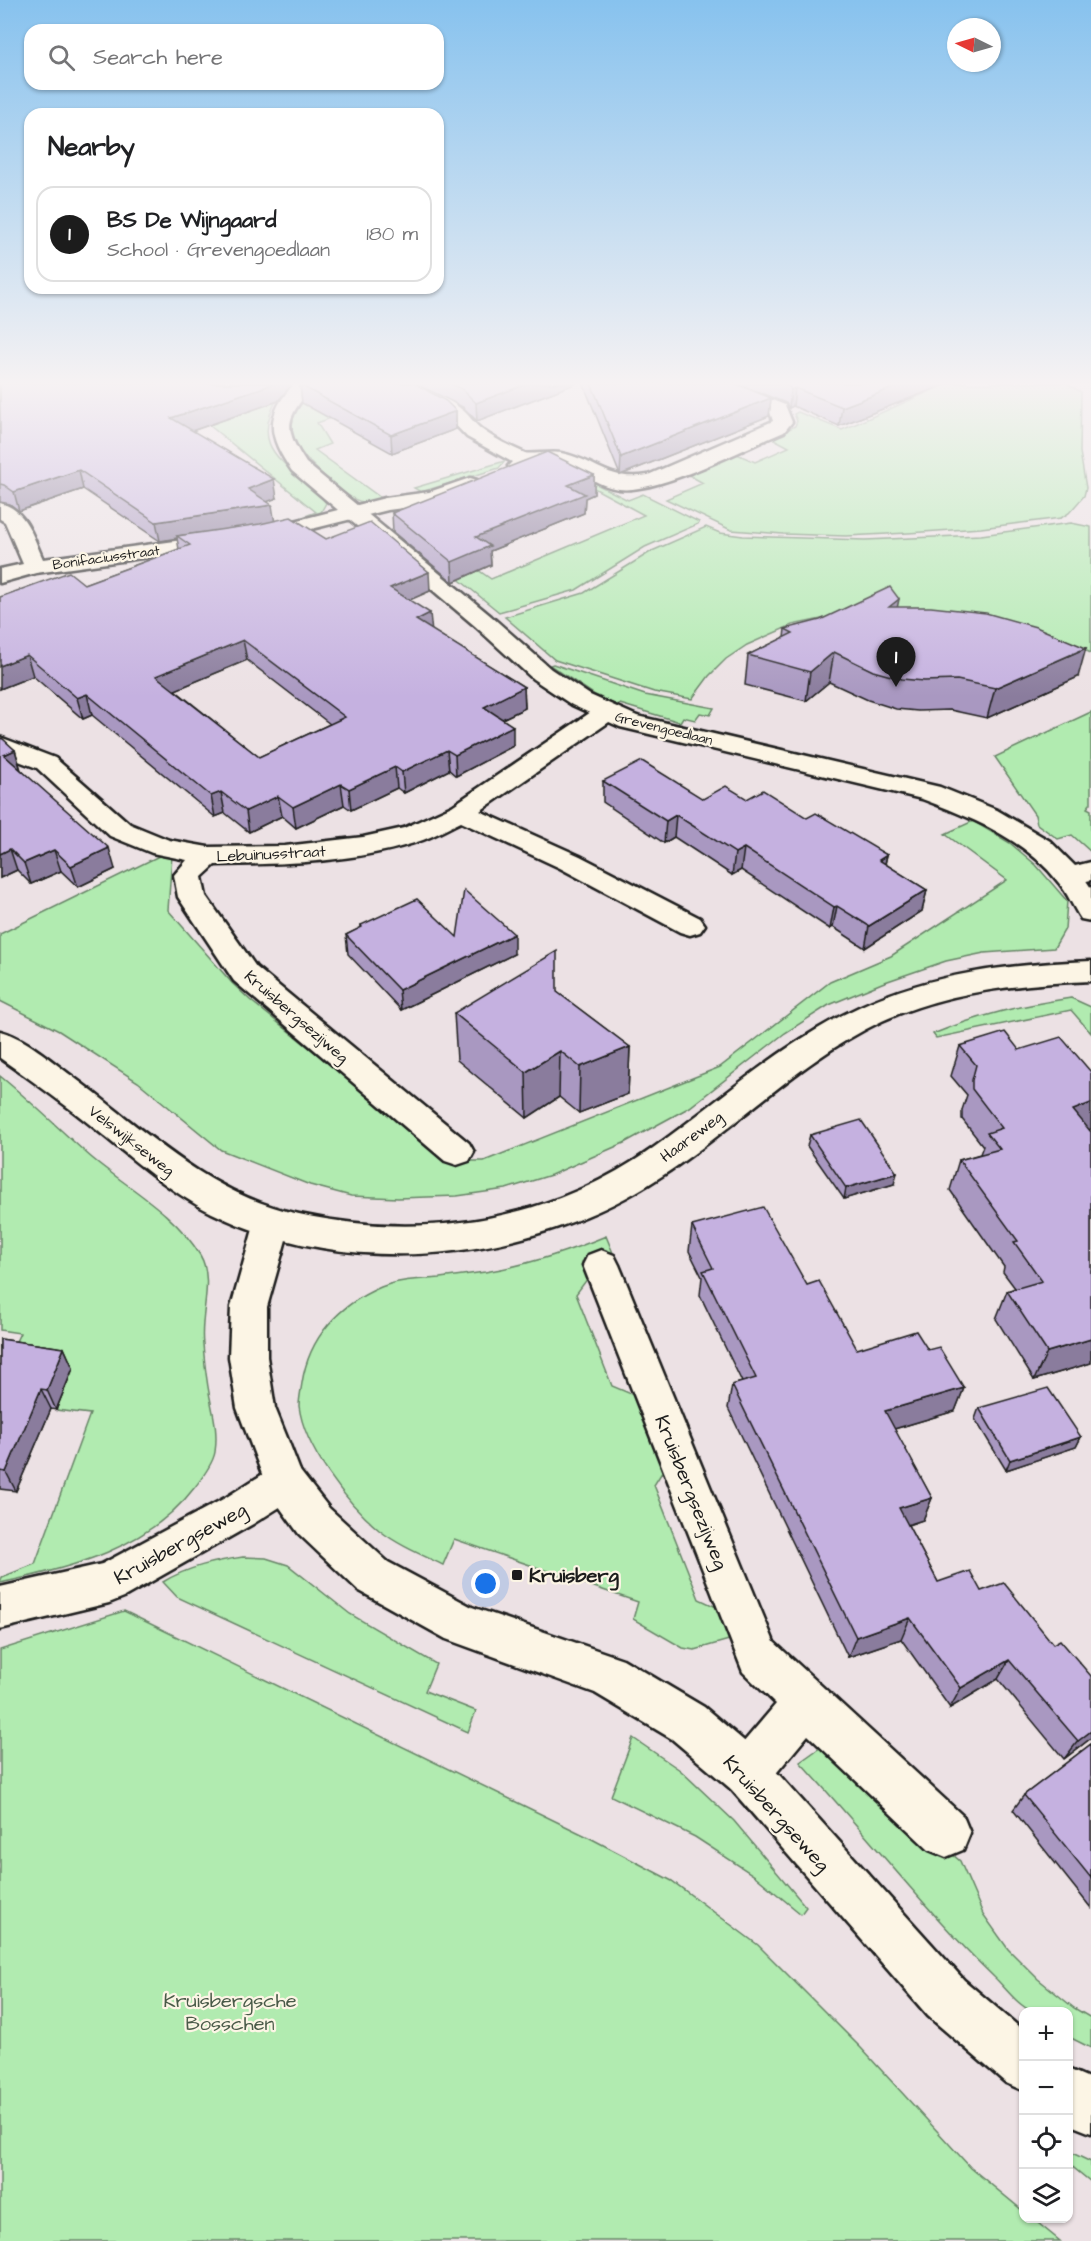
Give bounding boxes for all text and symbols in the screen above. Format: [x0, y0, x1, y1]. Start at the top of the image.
north arrow [947, 18, 1001, 72]
search box [24, 24, 444, 90]
icon: search [45, 41, 78, 74]
text: Search here [93, 42, 223, 73]
text: Nearby [48, 129, 135, 165]
text: BS De Wijngaard [107, 205, 277, 236]
text: 1 [68, 220, 71, 248]
text: 180 m [366, 220, 418, 248]
text: School · Grevengoedlaan [107, 236, 330, 264]
street label: Bonifaciusstraat [51, 541, 161, 575]
pin: 1 [876, 638, 916, 687]
street label: Grevengoedlaan [613, 707, 715, 751]
street label: Lebuinusstraat [216, 840, 327, 868]
street label: Kruisbergsezijweg [239, 965, 353, 1069]
street label: Velswijkseweg [83, 1100, 179, 1182]
street label: Haareweg [656, 1106, 728, 1168]
street label: Kruisbergsezijweg [646, 1411, 735, 1574]
street label: Kruisbergseweg [109, 1496, 252, 1593]
place label: Kruisberg [529, 1562, 619, 1591]
marker: Kruisberg [510, 1568, 524, 1582]
your location [471, 1569, 500, 1598]
street label: Kruisbergseweg [716, 1749, 836, 1879]
park label: Kruisbergsche Bosschen [163, 1987, 297, 2038]
map controls [1019, 2007, 1073, 2223]
button: + [1019, 2007, 1073, 2061]
button: − [1019, 2061, 1073, 2115]
button: locate [1019, 2115, 1073, 2169]
button: layers [1019, 2169, 1073, 2223]

